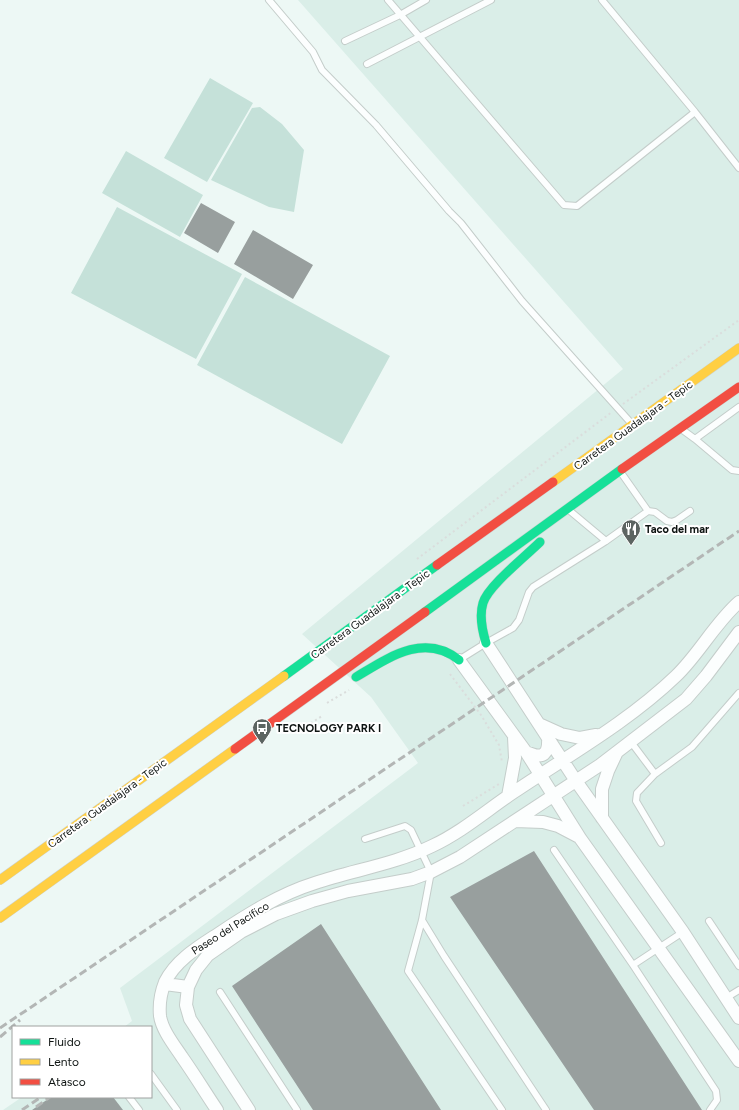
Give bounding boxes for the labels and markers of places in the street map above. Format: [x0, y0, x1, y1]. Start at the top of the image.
restaurant icon: Taco del mar [620, 518, 642, 546]
place label: Taco del mar [645, 523, 710, 536]
bus stop icon: TECNOLOGY PARK I [251, 717, 273, 745]
place label: TECNOLOGY PARK I [276, 722, 381, 735]

